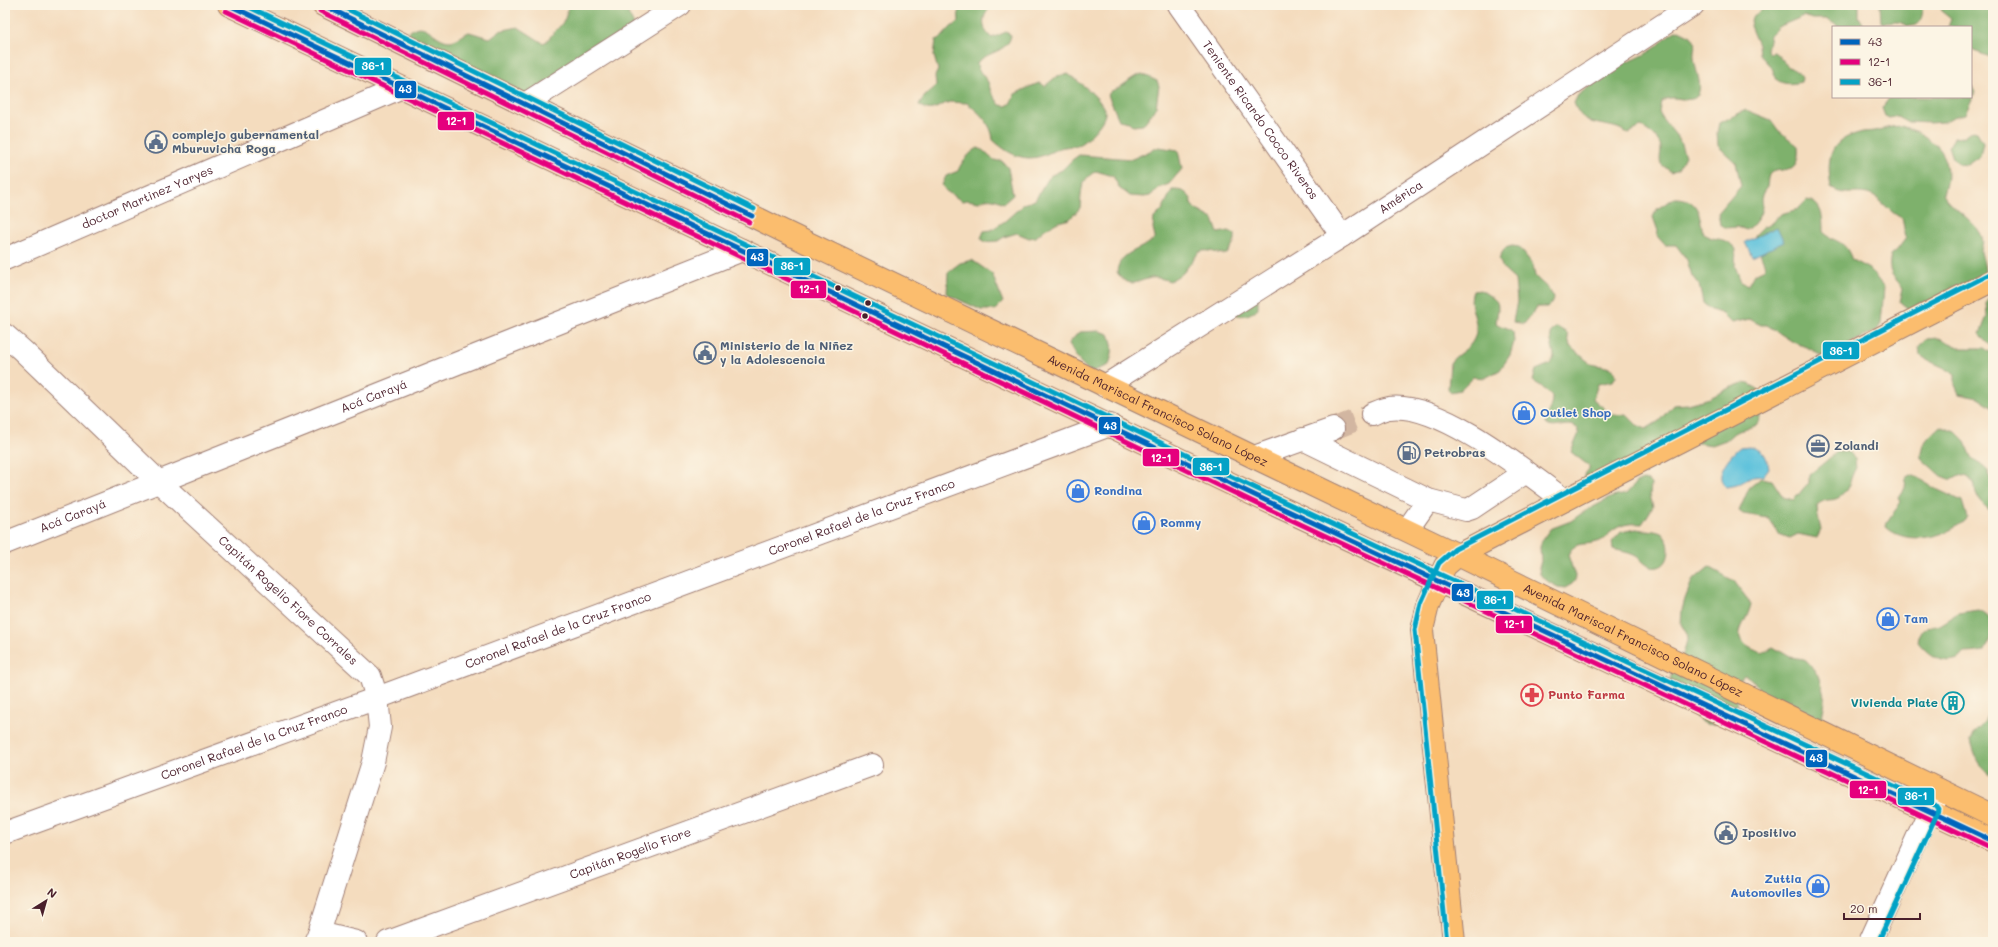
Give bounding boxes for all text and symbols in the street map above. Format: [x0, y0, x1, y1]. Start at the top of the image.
legend [1832, 26, 1972, 98]
text: 43 [1868, 33, 1882, 49]
street label: Teniente Ricardo Cocco Riveros [1200, 37, 1323, 202]
text: 12-1 [1868, 53, 1890, 69]
line badge: 36-1 [354, 57, 392, 76]
text: 36-1 [362, 58, 384, 73]
text: 36-1 [1868, 73, 1893, 89]
line badge: 43 [394, 80, 417, 99]
text: 43 [398, 81, 412, 96]
line badge: 12-1 [437, 111, 475, 131]
text: 12-1 [446, 113, 466, 128]
place label: complejo gubernamental Mburuvicha Roga [172, 126, 319, 156]
public building icon: complejo gubernamental Mburuvicha Roga [143, 129, 169, 155]
street label: doctor Martinez Yaryes [79, 161, 215, 232]
street label: América [1375, 176, 1425, 217]
line badge: 43 [746, 248, 769, 267]
text: 43 [750, 249, 764, 264]
line badge: 36-1 [773, 257, 811, 276]
text: 36-1 [781, 258, 803, 273]
line badge: 12-1 [790, 280, 827, 299]
text: 12-1 [799, 281, 819, 296]
unlabelled marker [833, 283, 843, 293]
unlabelled marker [863, 298, 873, 308]
unlabelled marker [860, 311, 870, 321]
place label: Ministerio de la Niñez y la Adolescencia [720, 337, 853, 367]
public building icon: Ministerio de la Niñez y la Adolescencia [692, 340, 718, 366]
line badge: 36-1 [1822, 341, 1860, 360]
text: 36-1 [1830, 343, 1852, 358]
street label: Avenida Mariscal Francisco Solano López [1045, 350, 1271, 470]
street label: Acá Carayá [338, 375, 409, 416]
shop icon: Outlet Shop [1511, 400, 1537, 426]
place label: Outlet Shop [1540, 404, 1612, 420]
line badge: 43 [1098, 416, 1121, 435]
text: 43 [1103, 418, 1117, 433]
office icon: Zolandi [1805, 433, 1831, 459]
place label: Zolandi [1834, 437, 1879, 453]
fuel station icon: Petrobras [1396, 440, 1422, 466]
place label: Petrobras [1424, 444, 1486, 460]
line badge: 12-1 [1142, 448, 1180, 467]
text: 12-1 [1151, 450, 1171, 465]
line badge: 36-1 [1192, 457, 1230, 476]
text: 36-1 [1200, 459, 1222, 474]
street label: Coronel Rafael de la Cruz Franco [766, 475, 957, 558]
shop icon: Rondina [1065, 478, 1091, 504]
place label: Rondina [1094, 482, 1142, 498]
street label: Acá Carayá [37, 495, 108, 535]
shop icon: Rommy [1131, 510, 1157, 536]
place label: Rommy [1160, 514, 1202, 530]
street label: Capitán Rogelio Fiore Corrales [216, 532, 362, 668]
street label: Avenida Mariscal Francisco Solano López [1521, 579, 1746, 700]
line badge: 43 [1451, 583, 1474, 602]
text: 43 [1456, 585, 1470, 600]
street label: Coronel Rafael de la Cruz Franco [462, 588, 653, 672]
line badge: 36-1 [1476, 590, 1514, 610]
text: 36-1 [1484, 592, 1506, 607]
shop icon: Tam [1875, 606, 1901, 632]
place label: Tam [1904, 610, 1928, 626]
line badge: 12-1 [1495, 615, 1533, 634]
text: 12-1 [1504, 616, 1524, 631]
pharmacy icon: Punto Farma [1519, 682, 1545, 708]
place label: Punto Farma [1548, 686, 1625, 702]
building icon: Vivienda Plate [1940, 690, 1966, 716]
place label: Vivienda Plate [1851, 694, 1938, 710]
street label: Coronel Rafael de la Cruz Franco [158, 700, 349, 783]
line badge: 43 [1805, 749, 1828, 768]
text: 43 [1809, 750, 1823, 765]
line badge: 12-1 [1849, 780, 1887, 799]
text: 12-1 [1858, 782, 1878, 797]
line badge: 36-1 [1897, 787, 1935, 806]
text: 36-1 [1905, 788, 1927, 803]
public building icon: Ipositivo [1713, 820, 1739, 846]
street label: Capitán Rogelio Fiore [567, 823, 693, 882]
place label: Ipositivo [1742, 824, 1796, 840]
place label: Zuttia Automoviles [1730, 870, 1802, 900]
shop icon: Zuttia Automoviles [1805, 873, 1831, 899]
north arrow [26, 881, 66, 921]
text: N [44, 884, 60, 901]
scale bar [1844, 895, 1920, 921]
text: 20 m [1850, 900, 1878, 916]

